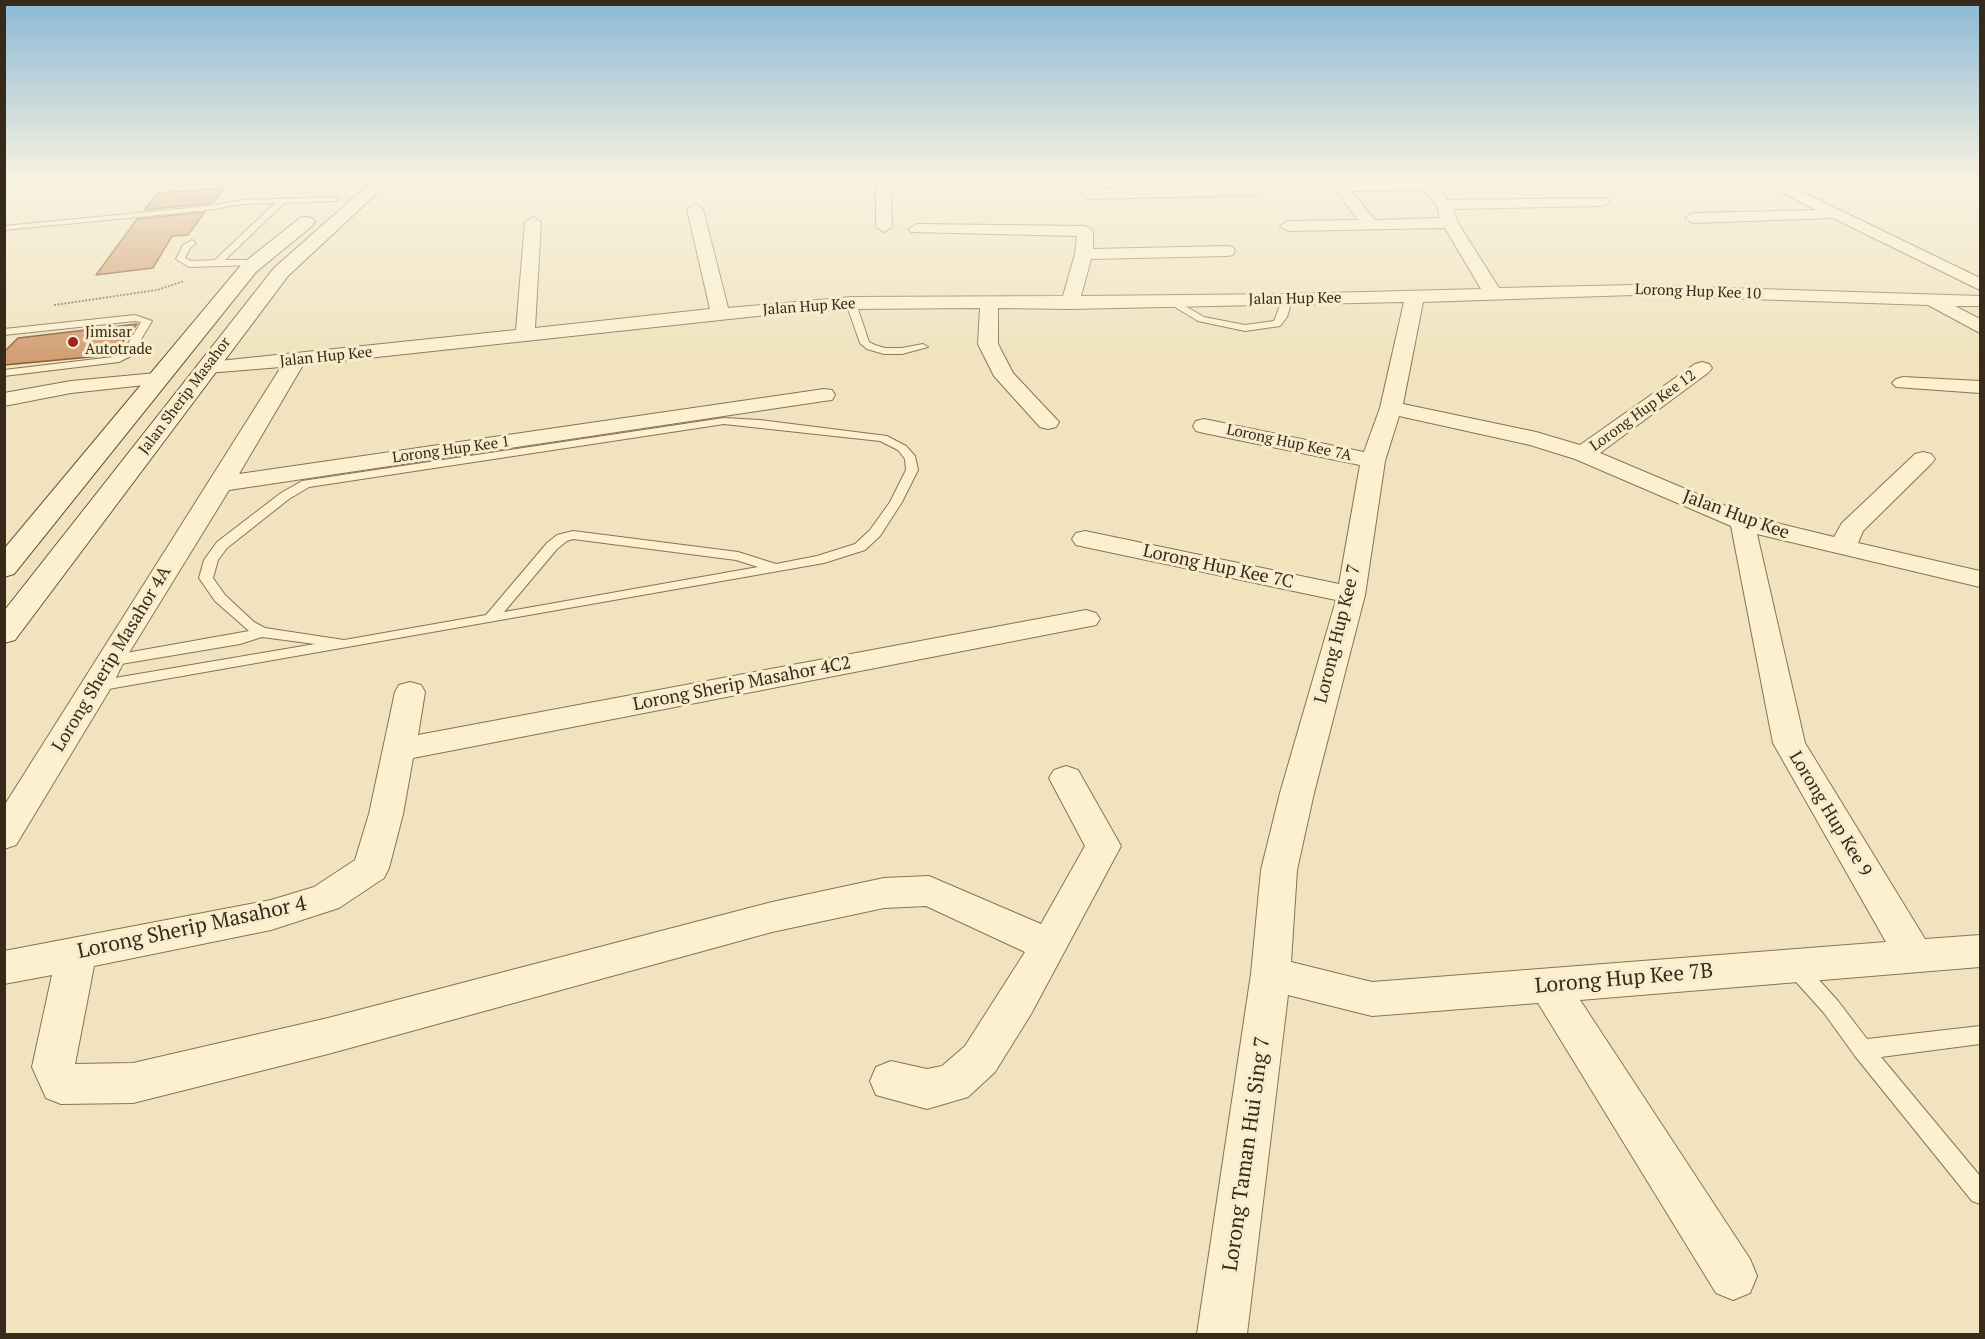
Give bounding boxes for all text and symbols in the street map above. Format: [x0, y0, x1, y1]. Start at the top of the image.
street label: Lorong Hup Kee 10 [1635, 281, 1761, 303]
street label: Jalan Hup Kee [1248, 289, 1342, 309]
street label: Jalan Hup Kee [762, 295, 856, 319]
place label: Jimisar Autotrade [85, 324, 152, 359]
street label: Jalan Sherip Masahor [135, 334, 235, 458]
marker: Jimisar Autotrade [66, 335, 80, 349]
street label: Jalan Hup Kee [279, 343, 373, 371]
street label: Lorong Hup Kee 12 [1587, 367, 1699, 455]
street label: Lorong Hup Kee 7A [1225, 421, 1353, 465]
street label: Lorong Hup Kee 1 [391, 433, 511, 467]
street label: Jalan Hup Kee [1680, 486, 1792, 544]
street label: Lorong Hup Kee 7C [1141, 541, 1295, 593]
street label: Lorong Sherip Masahor 4A [48, 562, 176, 756]
street label: Lorong Hup Kee 7 [1310, 562, 1366, 706]
street label: Lorong Sherip Masahor 4C2 [631, 652, 853, 716]
street label: Lorong Hup Kee 9 [1784, 748, 1876, 880]
street label: Lorong Sherip Masahor 4 [75, 891, 309, 965]
street label: Lorong Hup Kee 7B [1534, 959, 1714, 999]
street label: Lorong Taman Hui Sing 7 [1218, 1035, 1276, 1273]

